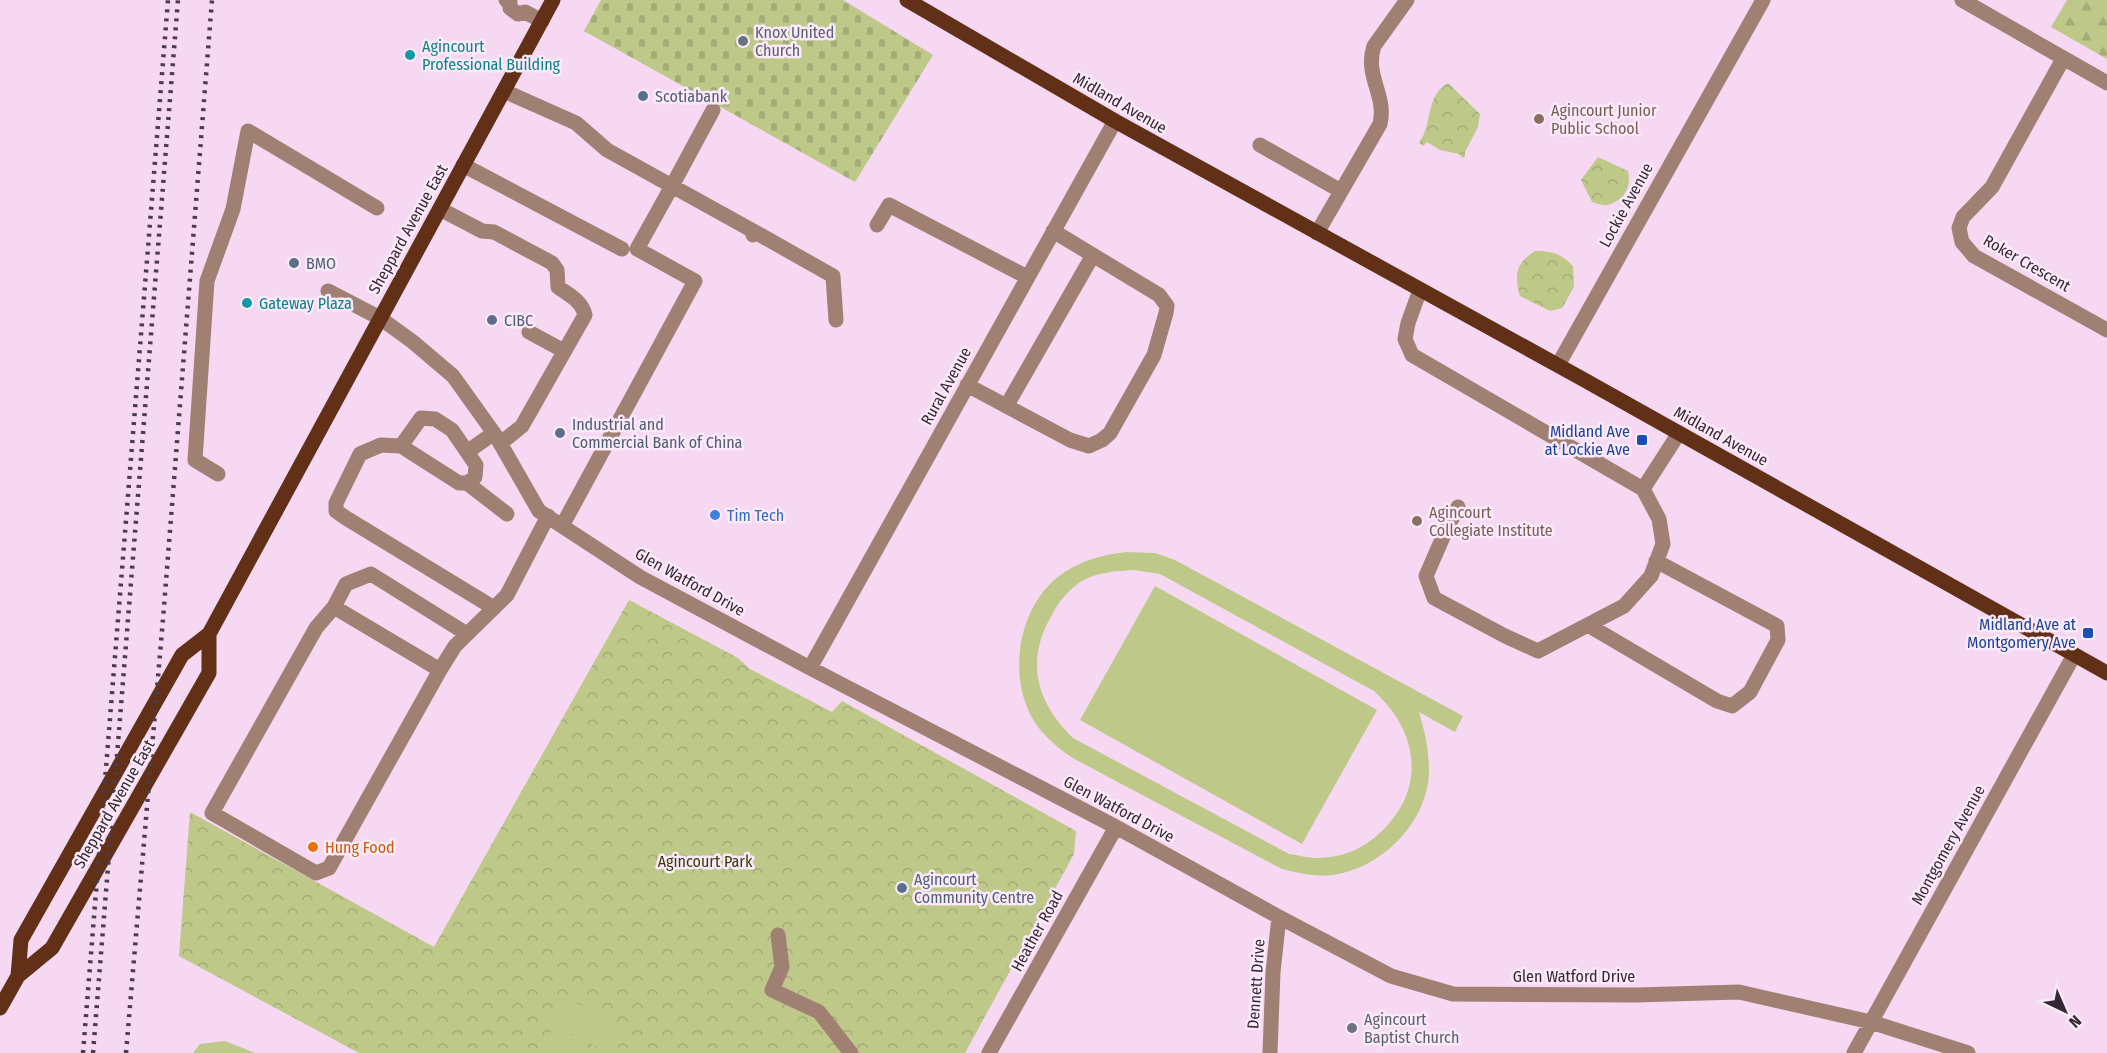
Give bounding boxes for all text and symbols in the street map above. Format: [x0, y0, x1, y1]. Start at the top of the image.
place label: Knox United Church [755, 23, 834, 60]
marker: Knox United Church [736, 34, 750, 48]
place label: Agincourt Professional Building [422, 37, 561, 74]
marker: Agincourt Professional Building [403, 48, 417, 62]
street label: Midland Avenue [1070, 69, 1170, 137]
place label: Scotiabank [655, 87, 728, 106]
marker: Scotiabank [636, 89, 650, 103]
place label: Agincourt Junior Public School [1551, 101, 1657, 138]
marker: Agincourt Junior Public School [1532, 112, 1546, 126]
street label: Sheppard Avenue East [364, 160, 452, 297]
street label: Lockie Avenue [1595, 160, 1657, 250]
street label: Roker Crescent [1980, 230, 2075, 296]
place label: BMO [306, 254, 336, 273]
marker: BMO [287, 256, 301, 270]
place label: Gateway Plaza [259, 294, 352, 313]
marker: Gateway Plaza [240, 296, 254, 310]
place label: CIBC [504, 311, 533, 330]
marker: CIBC [485, 313, 499, 327]
street label: Rural Avenue [917, 344, 975, 428]
street label: Midland Avenue [1671, 402, 1772, 470]
place label: Industrial and Commercial Bank of China [572, 415, 743, 452]
place label: Midland Ave at Lockie Ave [1545, 422, 1630, 459]
marker: Industrial and Commercial Bank of China [553, 426, 567, 440]
marker: Midland Ave at Lockie Ave [1635, 433, 1649, 447]
place label: Agincourt Collegiate Institute [1429, 503, 1553, 540]
place label: Tim Tech [727, 506, 784, 525]
marker: Tim Tech [708, 508, 722, 522]
marker: Agincourt Collegiate Institute [1410, 514, 1424, 528]
street label: Glen Watford Drive [632, 544, 748, 620]
place label: Midland Ave at Montgomery Ave [1967, 615, 2077, 652]
marker: Midland Ave at Montgomery Ave [2081, 626, 2095, 640]
street label: Sheppard Avenue East [69, 736, 159, 872]
street label: Glen Watford Drive [1060, 772, 1178, 846]
street label: Montgomery Avenue [1907, 782, 1989, 908]
place label: Hung Food [325, 838, 395, 857]
marker: Hung Food [306, 840, 320, 854]
park label: Agincourt Park [658, 852, 753, 871]
place label: Agincourt Community Centre [914, 870, 1034, 907]
marker: Agincourt Community Centre [895, 881, 909, 895]
street label: Heather Road [1007, 887, 1067, 975]
street label: Dennett Drive [1243, 938, 1269, 1030]
street label: Glen Watford Drive [1513, 967, 1635, 986]
north arrow [2035, 981, 2095, 1041]
place label: Agincourt Baptist Church [1364, 1010, 1459, 1047]
text: N [2065, 1011, 2085, 1032]
marker: Agincourt Baptist Church [1345, 1021, 1359, 1035]

